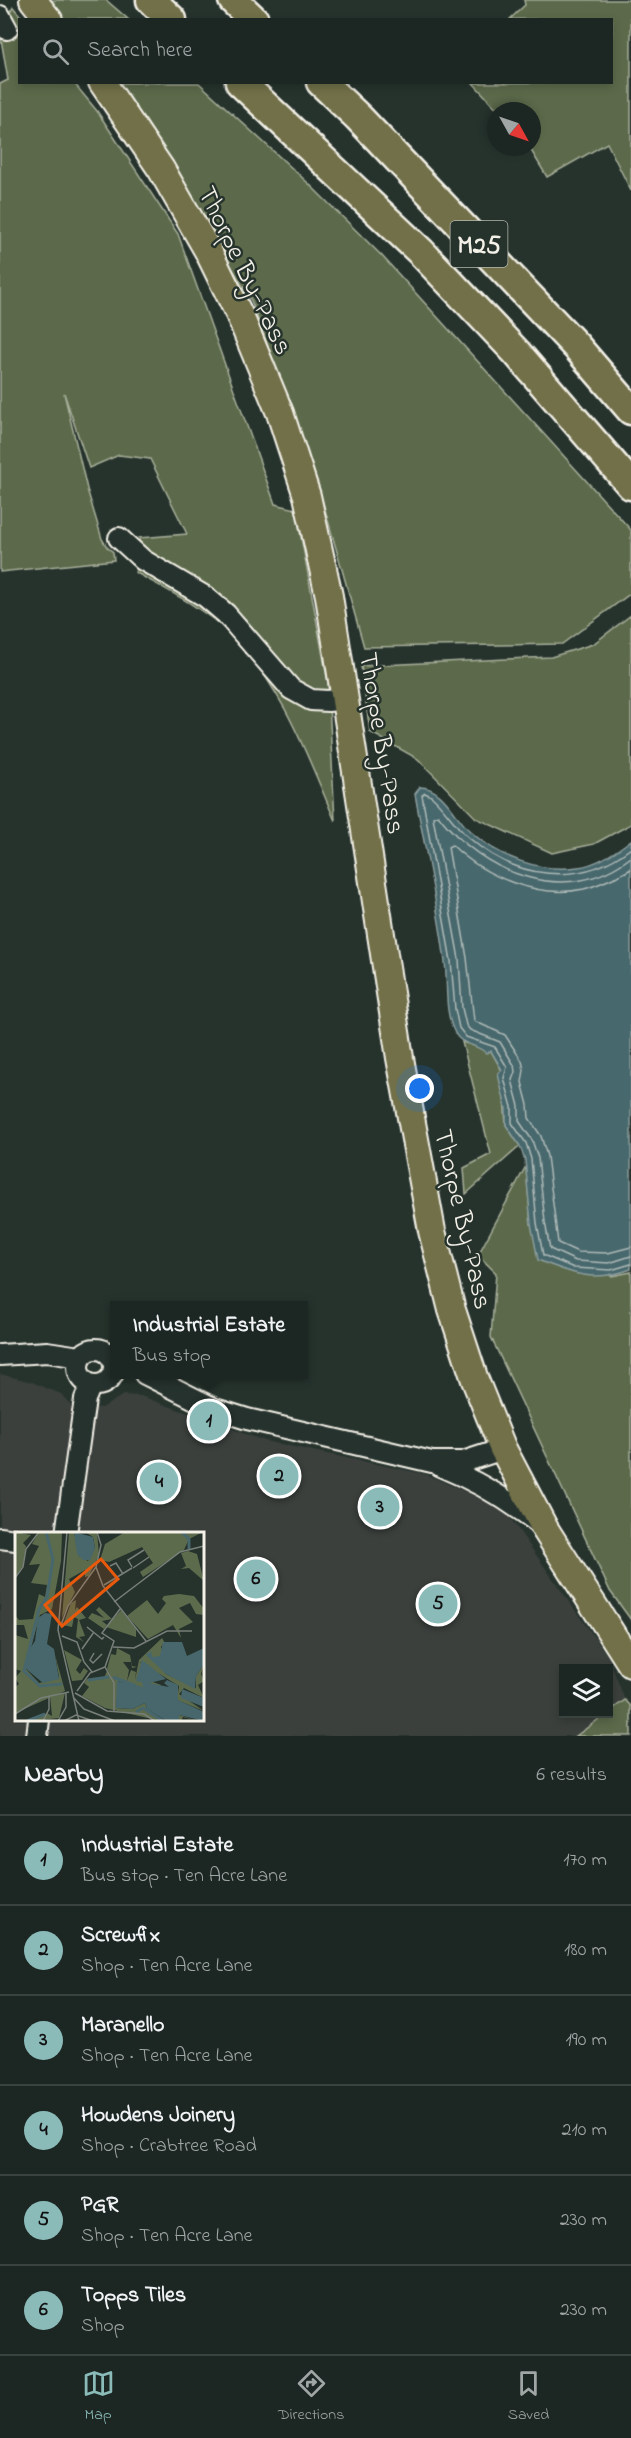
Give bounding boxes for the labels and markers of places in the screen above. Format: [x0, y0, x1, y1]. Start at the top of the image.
pin: 1 [190, 1398, 228, 1444]
pin: 2 [260, 1454, 298, 1498]
pin: 4 [140, 1460, 178, 1504]
pin: 3 [360, 1484, 400, 1530]
pin: 6 [236, 1556, 276, 1602]
pin: 5 [418, 1582, 458, 1626]

